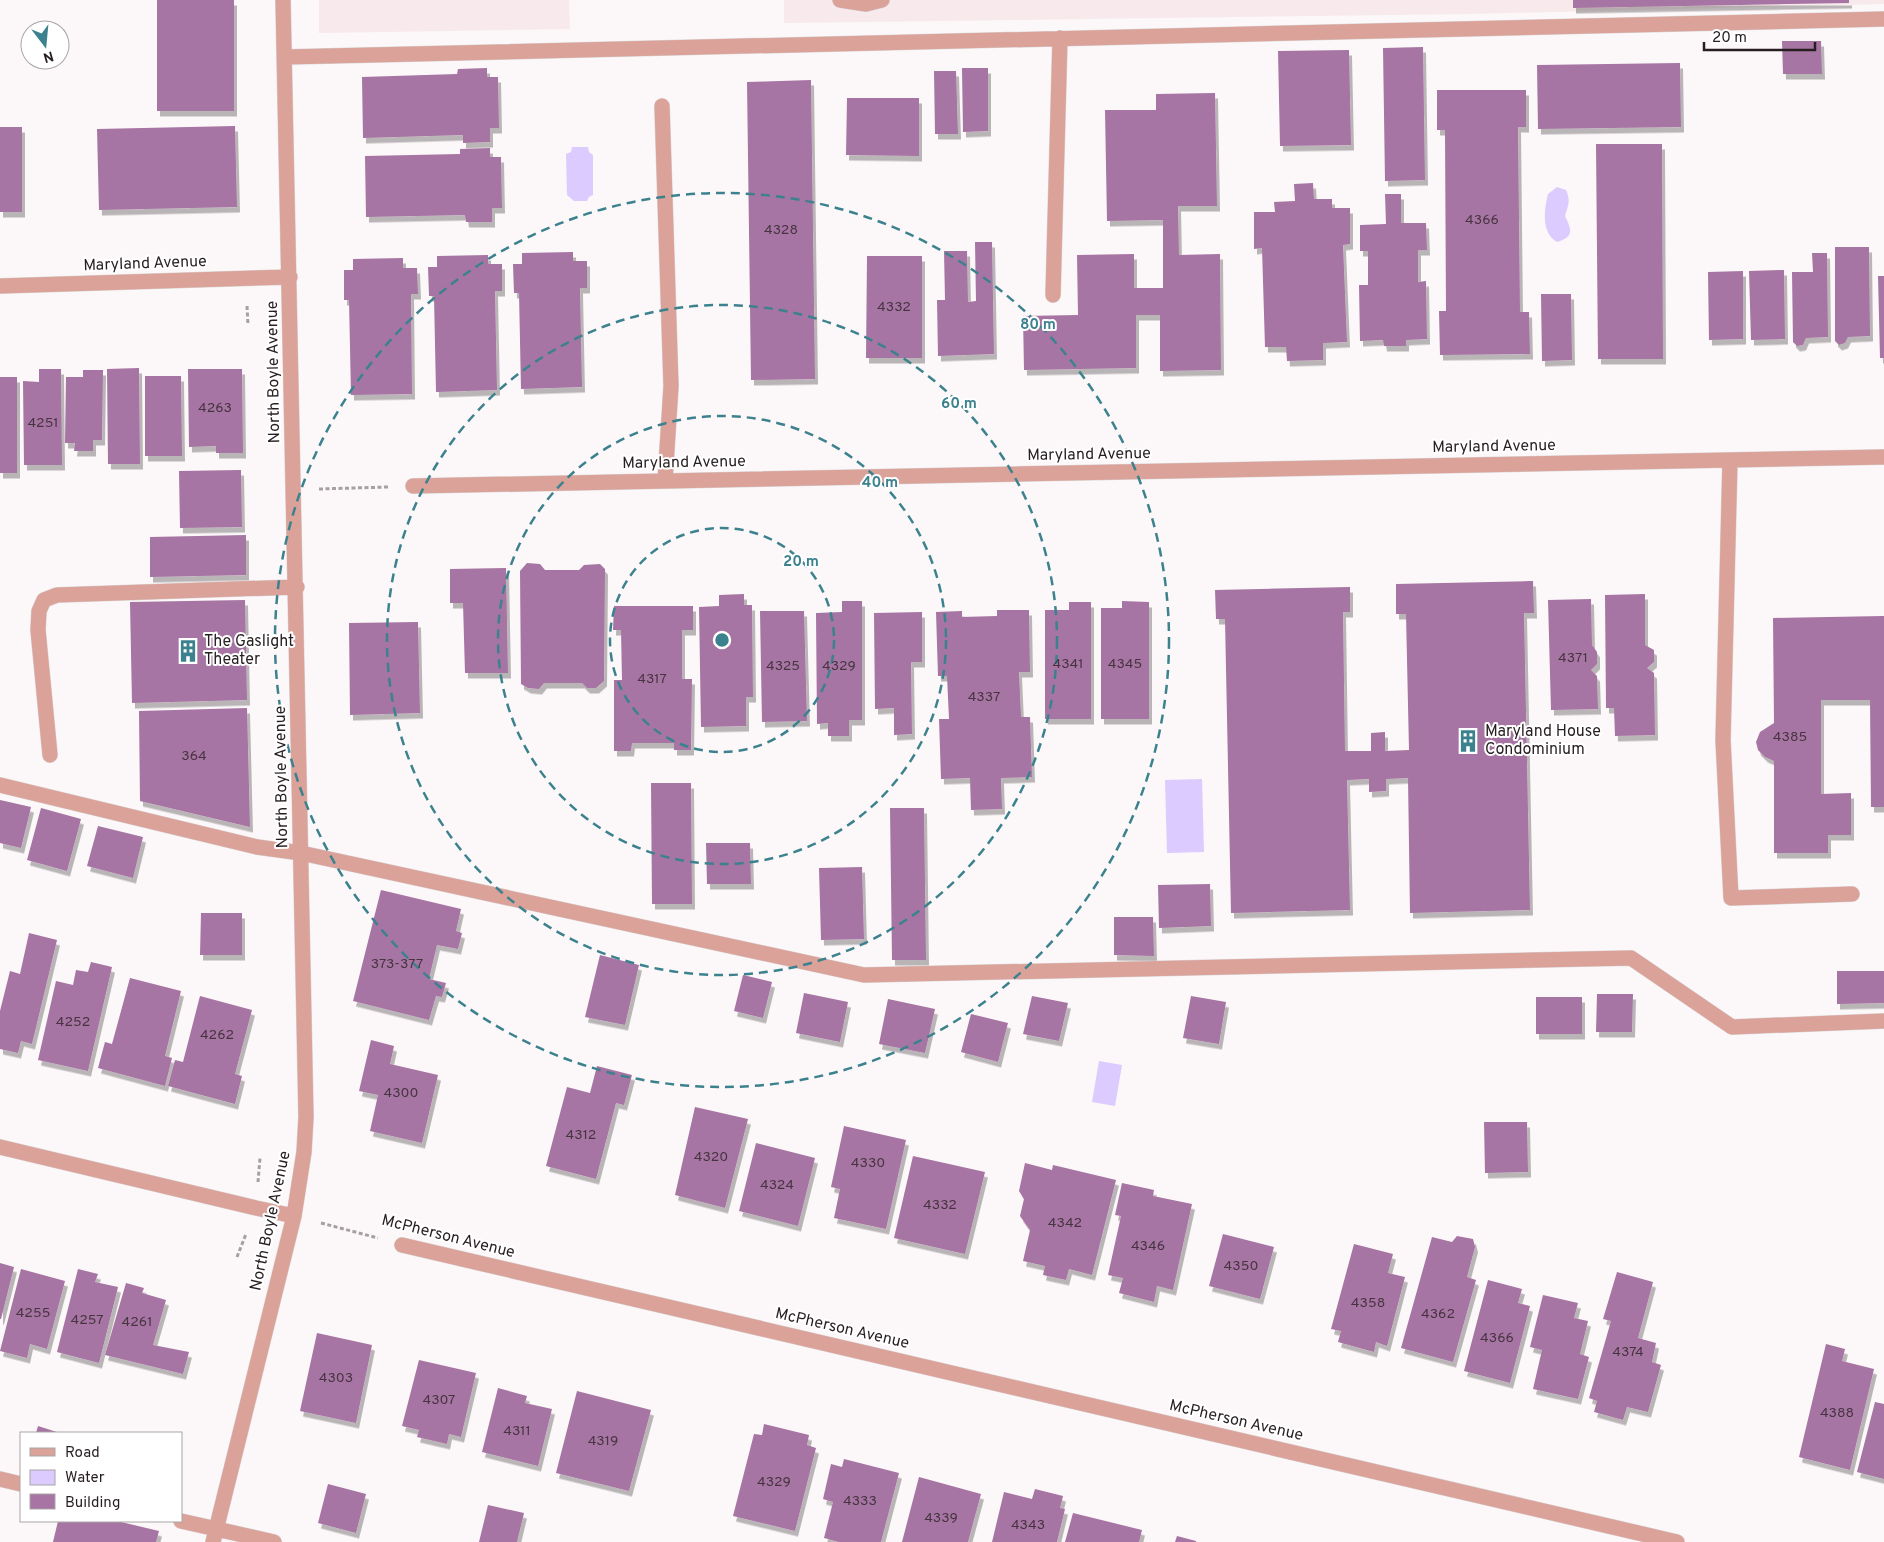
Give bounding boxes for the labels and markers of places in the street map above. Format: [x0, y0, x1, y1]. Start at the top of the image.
centre of rings [713, 631, 731, 649]
place label: The Gaslight Theater [204, 632, 294, 670]
building icon: The Gaslight Theater [175, 638, 201, 664]
place label: Maryland House Condominium [1485, 722, 1601, 760]
building icon: Maryland House Condominium [1455, 728, 1481, 754]

